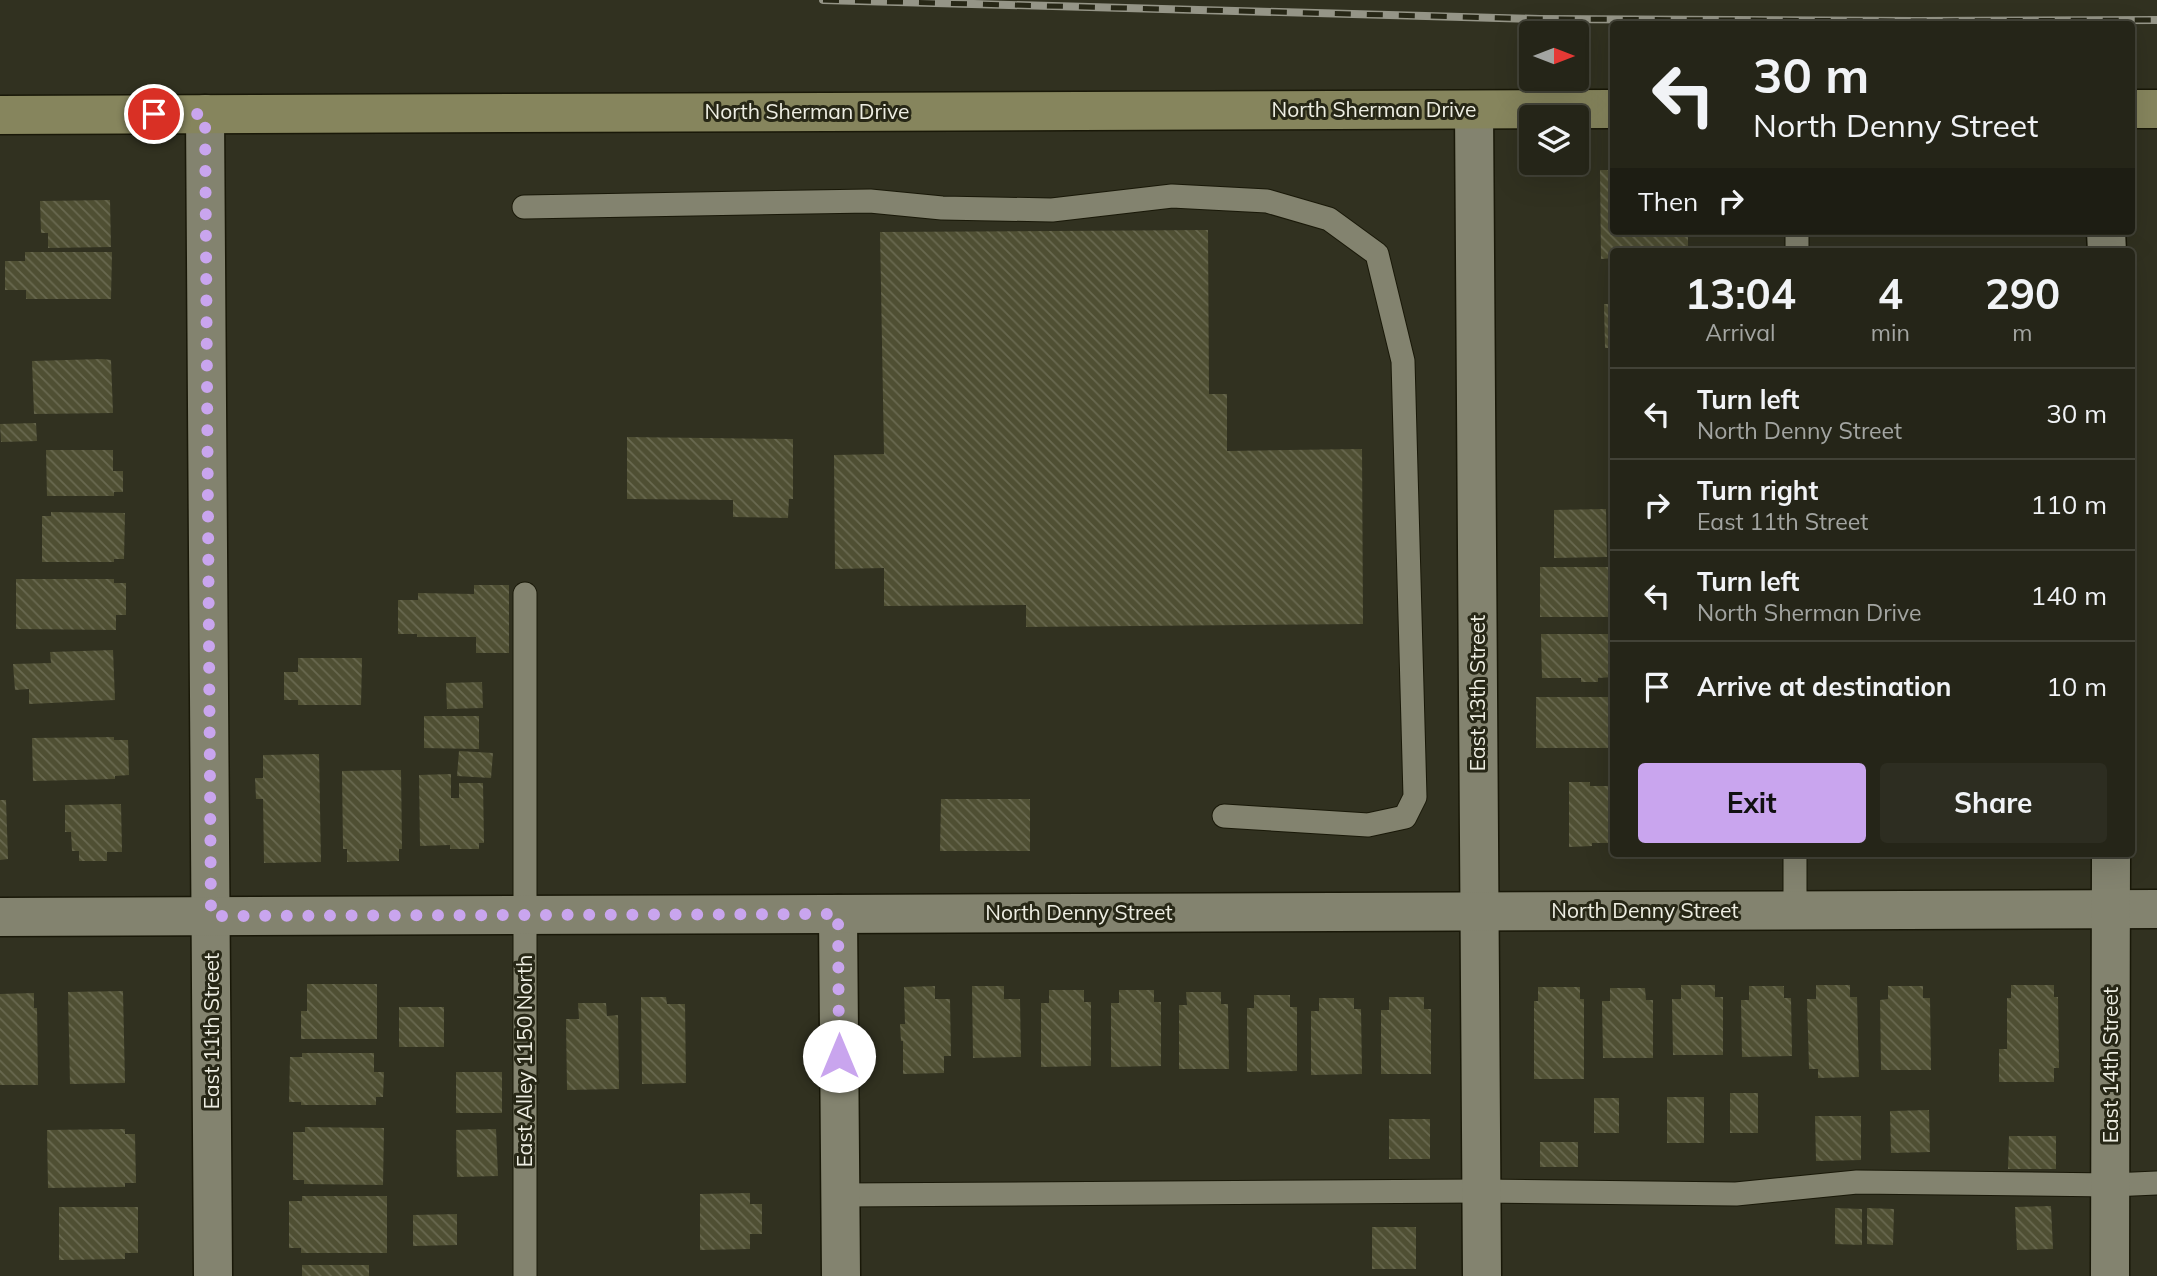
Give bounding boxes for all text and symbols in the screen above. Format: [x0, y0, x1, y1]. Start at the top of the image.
north arrow [1519, 21, 1589, 91]
map controls [1519, 21, 1589, 175]
text: 30 m [1753, 44, 1869, 105]
icon: left [1638, 49, 1729, 140]
pin [124, 84, 184, 144]
icon: arrive [135, 95, 173, 133]
street label: North Sherman Drive [1272, 96, 1476, 122]
street label: North Sherman Drive [705, 98, 909, 124]
button: layers [1519, 105, 1589, 175]
text: North Denny Street [1753, 105, 2038, 145]
icon: right [1712, 182, 1750, 220]
text: Then [1638, 185, 1698, 218]
text: 13:04 [1685, 267, 1796, 320]
text: 4 [1878, 267, 1903, 320]
text: 290 [1985, 267, 2060, 320]
text: Arrival [1705, 318, 1776, 347]
text: min [1871, 318, 1910, 347]
text: m [2012, 318, 2033, 347]
text: Turn left [1697, 383, 1799, 416]
icon: left [1638, 395, 1676, 433]
text: 30 m [2046, 397, 2107, 430]
text: North Denny Street [1697, 416, 1902, 445]
text: Turn right [1697, 474, 1818, 507]
icon: right [1638, 486, 1676, 524]
text: 110 m [2031, 488, 2107, 521]
text: East 11th Street [1697, 507, 1868, 536]
text: Turn left [1697, 565, 1799, 598]
icon: left [1638, 577, 1676, 615]
text: 140 m [2031, 579, 2107, 612]
text: North Sherman Drive [1697, 598, 1922, 627]
street label: East 13th Street [1464, 615, 1490, 771]
icon: arrive [1638, 668, 1676, 706]
text: Arrive at destination [1697, 670, 1952, 703]
text: 10 m [2046, 670, 2107, 703]
button: Exit [1638, 763, 1866, 843]
button: Share [1880, 763, 2107, 843]
street label: North Denny Street [1551, 897, 1739, 923]
street label: North Denny Street [985, 899, 1173, 925]
street label: East 11th Street [198, 953, 224, 1109]
street label: East Alley 1150 North [511, 955, 537, 1167]
street label: East 14th Street [2097, 987, 2123, 1143]
position arrow [802, 1019, 876, 1093]

